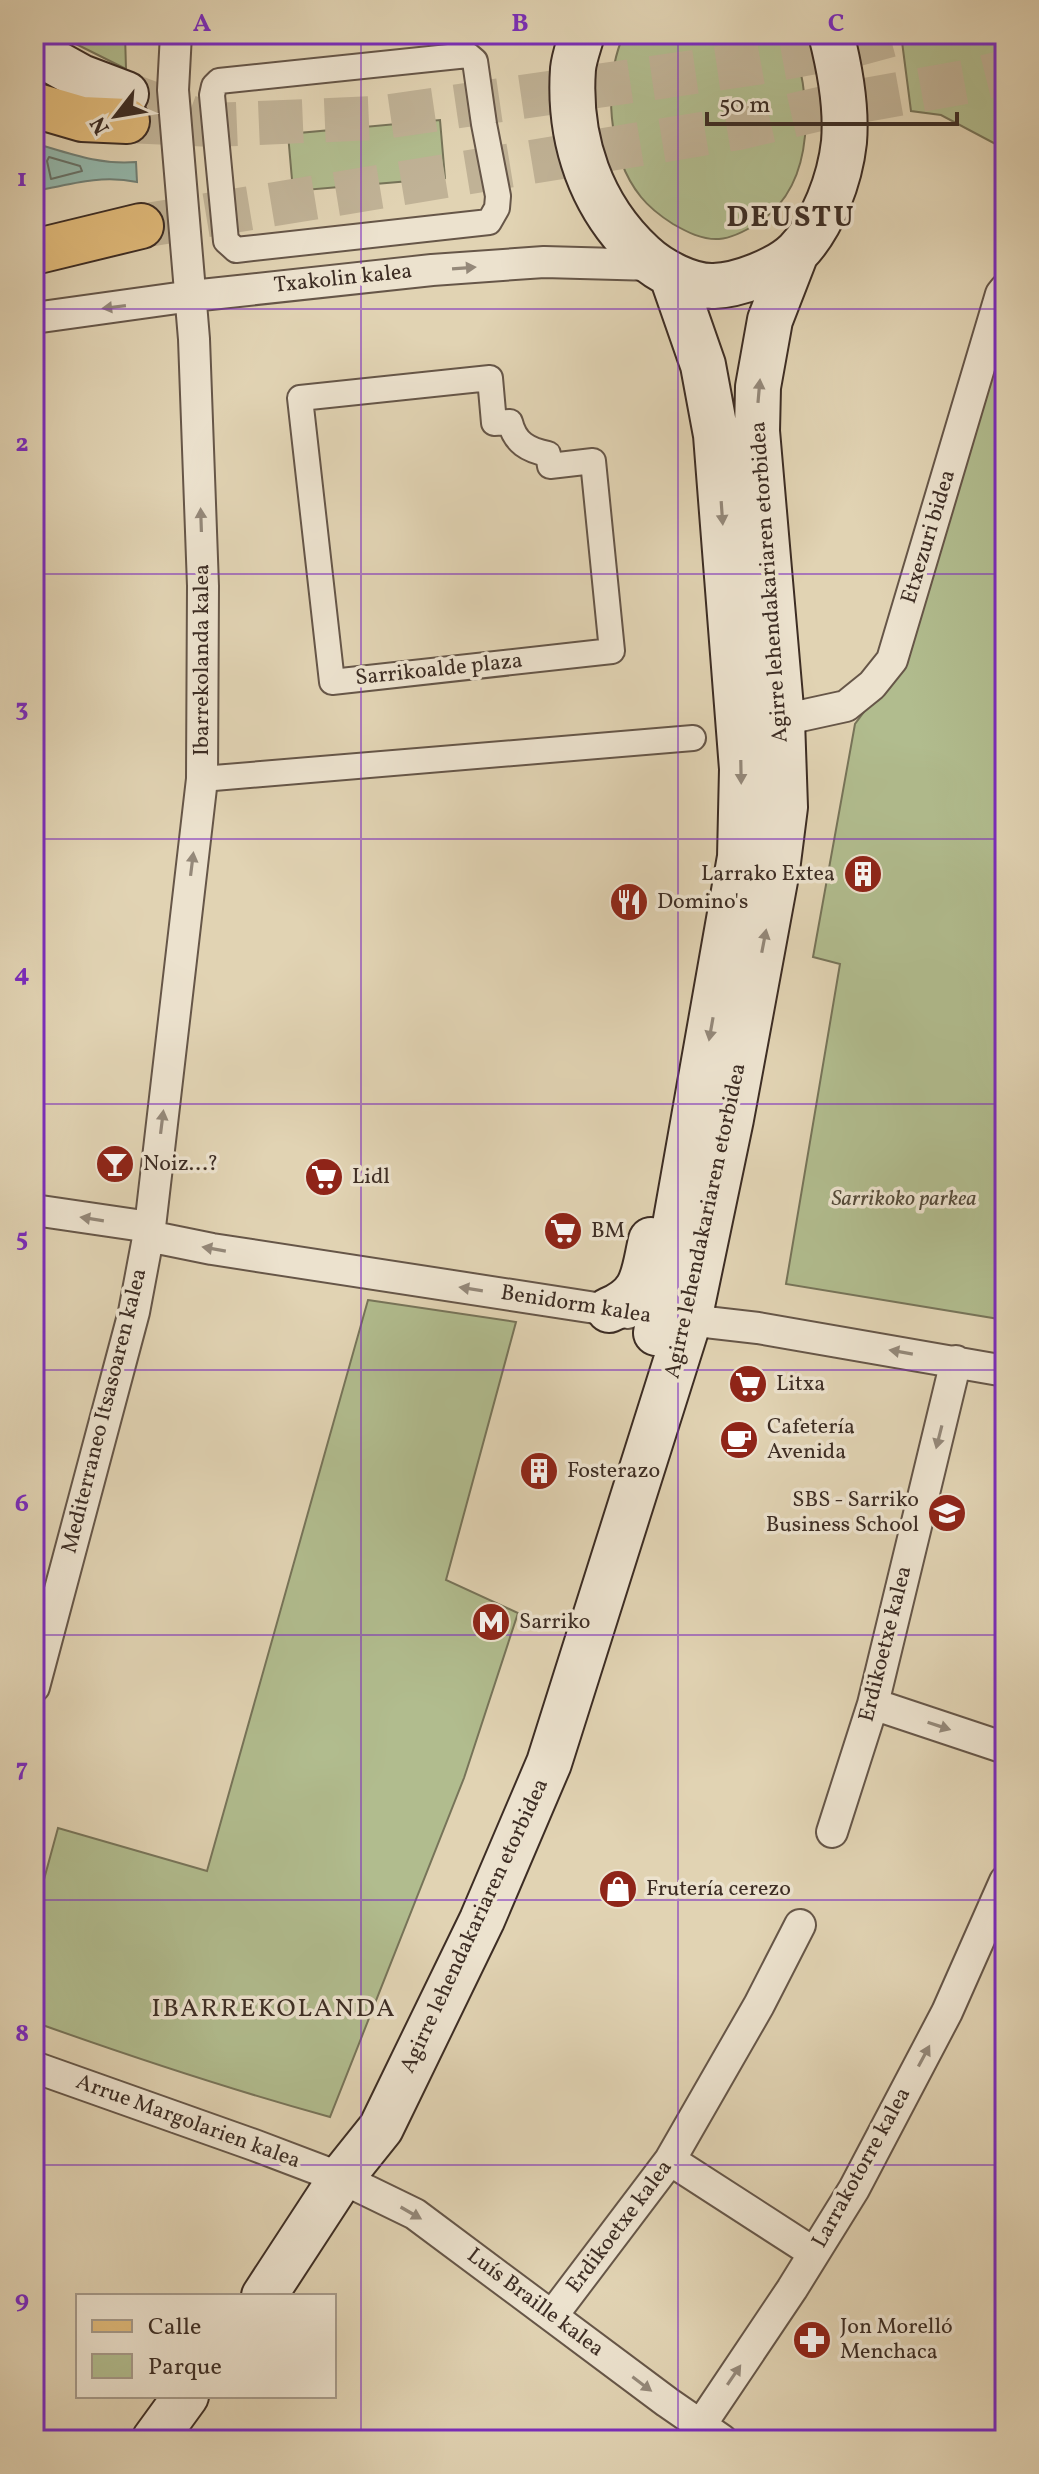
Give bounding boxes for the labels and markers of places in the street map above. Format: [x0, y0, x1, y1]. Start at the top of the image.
building icon: Larrako Extea [842, 853, 884, 895]
place label: Larrako Extea [701, 859, 835, 890]
restaurant icon: Domino's [608, 881, 650, 923]
place label: Domino's [657, 887, 748, 918]
bar icon: Noiz...? [94, 1143, 136, 1185]
place label: Noiz...? [143, 1149, 218, 1180]
supermarket icon: Lidl [303, 1156, 345, 1198]
place label: Lidl [352, 1162, 390, 1193]
supermarket icon: BM [542, 1210, 584, 1252]
place label: BM [591, 1216, 625, 1247]
supermarket icon: Litxa [727, 1363, 769, 1405]
place label: Litxa [776, 1369, 825, 1400]
place label: Cafetería Avenida [767, 1412, 855, 1468]
cafe icon: Cafetería Avenida [718, 1419, 760, 1461]
building icon: Fosterazo [518, 1450, 560, 1492]
place label: Fosterazo [567, 1456, 660, 1487]
place label: SBS - Sarriko Business School [766, 1485, 919, 1541]
school or university icon: SBS - Sarriko Business School [926, 1492, 968, 1534]
metro station icon: Sarriko [470, 1601, 512, 1643]
place label: Sarriko [519, 1607, 591, 1638]
shop icon: Frutería cerezo [597, 1868, 639, 1910]
place label: Frutería cerezo [646, 1874, 791, 1905]
place label: Jon Morelló Menchaca [840, 2312, 953, 2368]
pharmacy icon: Jon Morelló Menchaca [791, 2319, 833, 2361]

